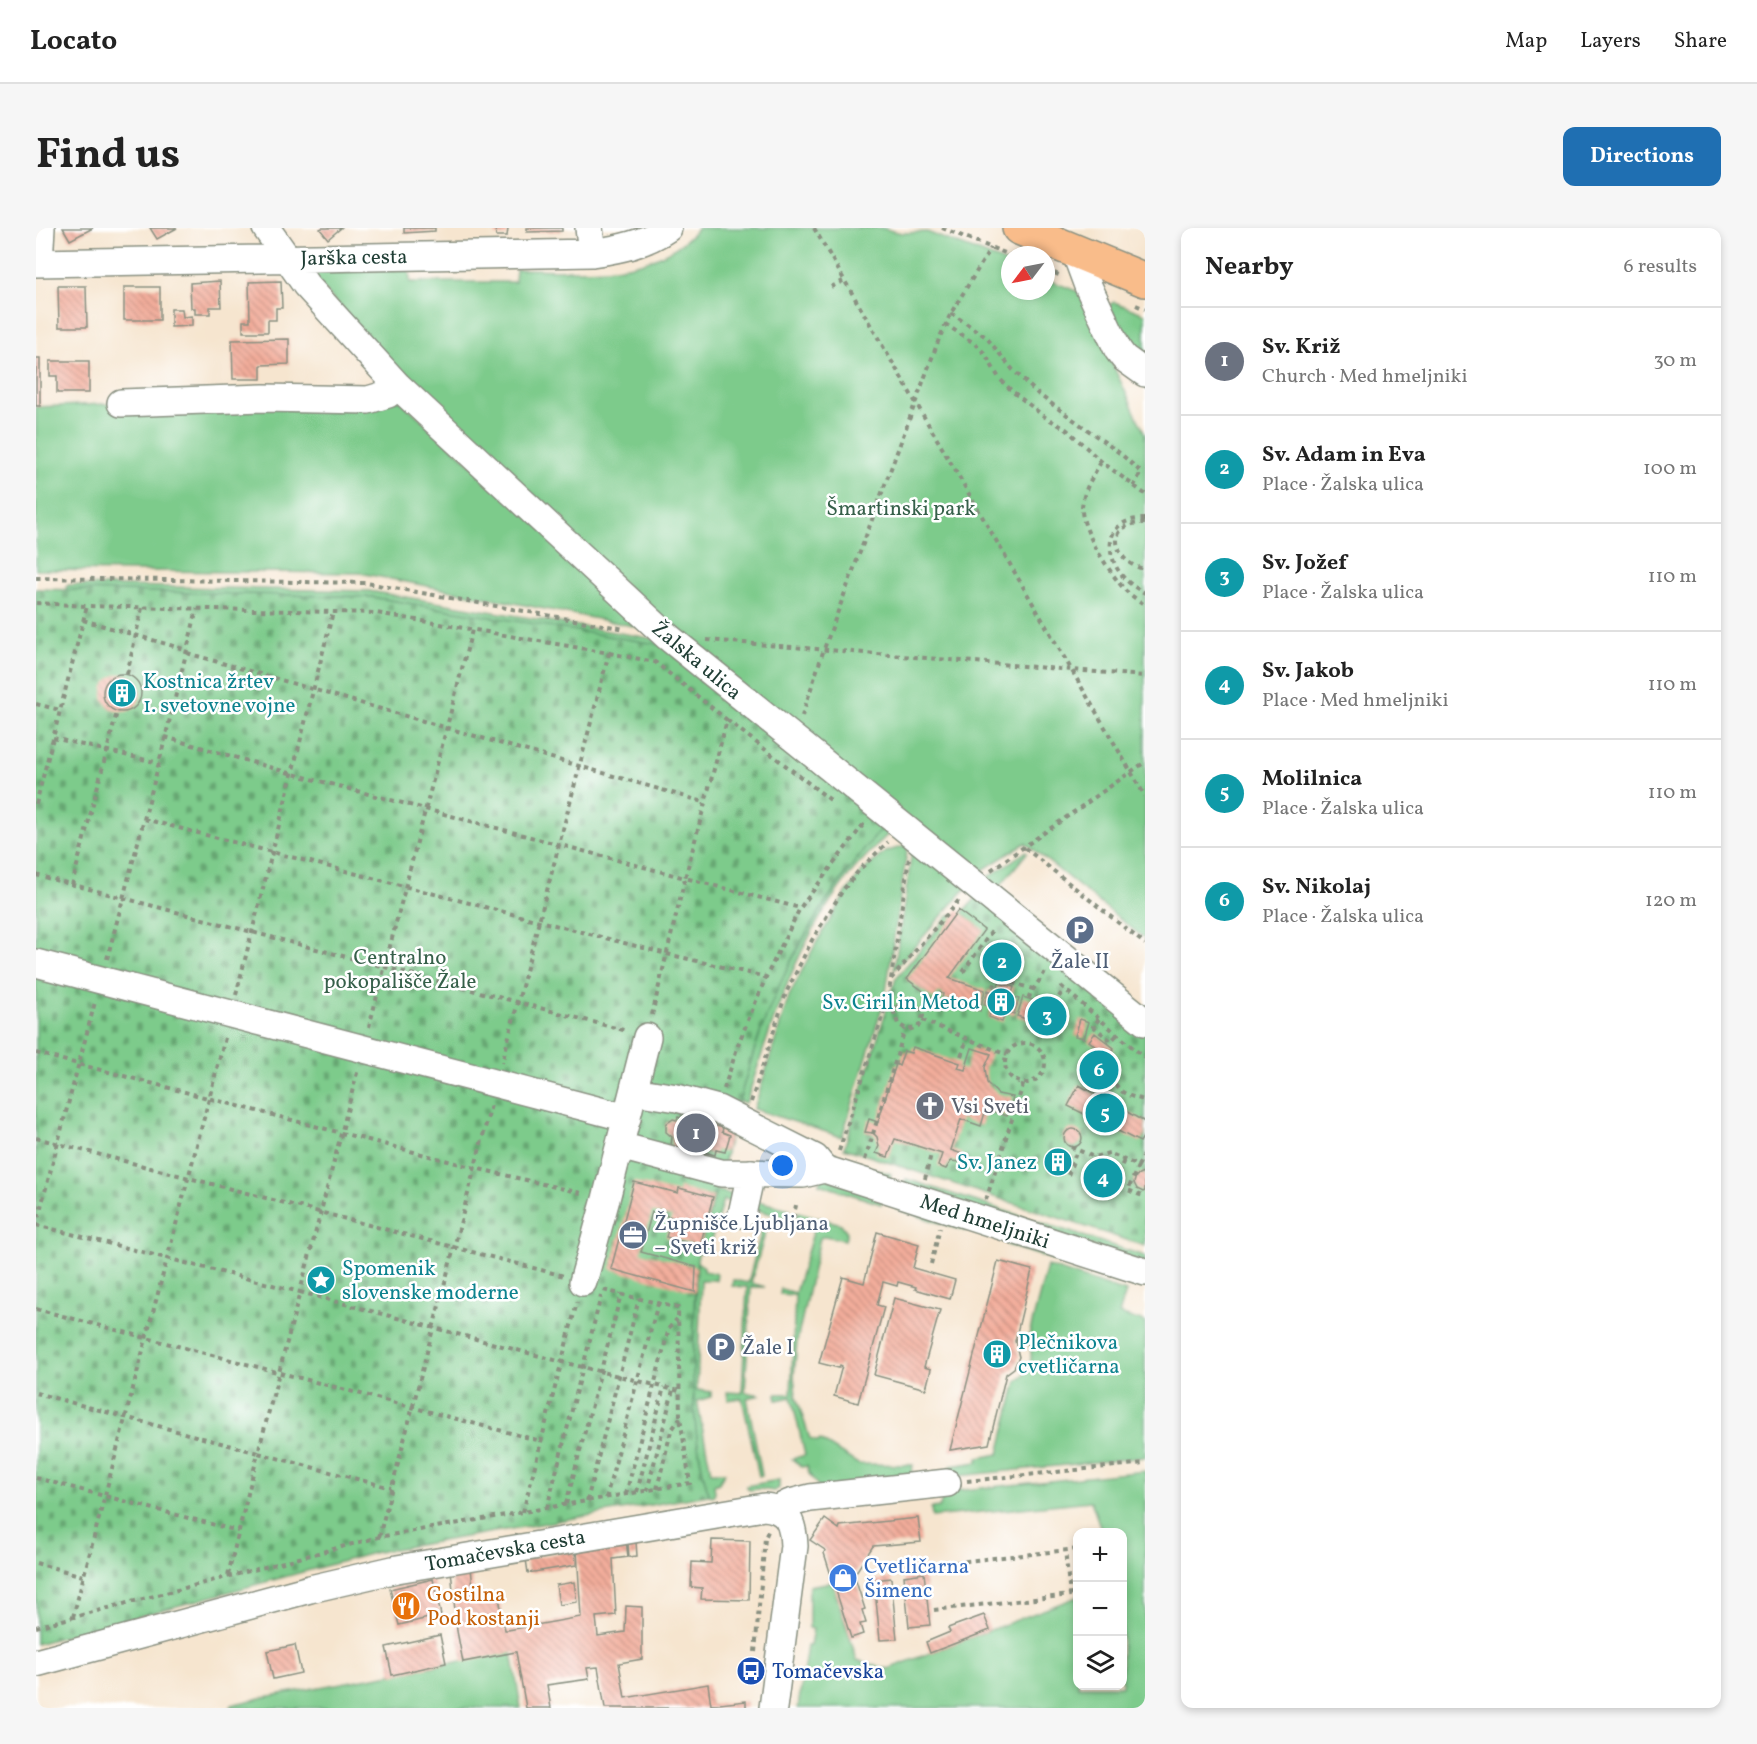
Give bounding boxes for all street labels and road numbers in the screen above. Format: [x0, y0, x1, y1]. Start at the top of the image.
street label: Jarška cesta [300, 243, 408, 274]
street label: Žalska ulica [645, 615, 747, 707]
street label: Med hmeljniki [916, 1188, 1053, 1257]
street label: Tomačevska cesta [423, 1523, 588, 1580]

